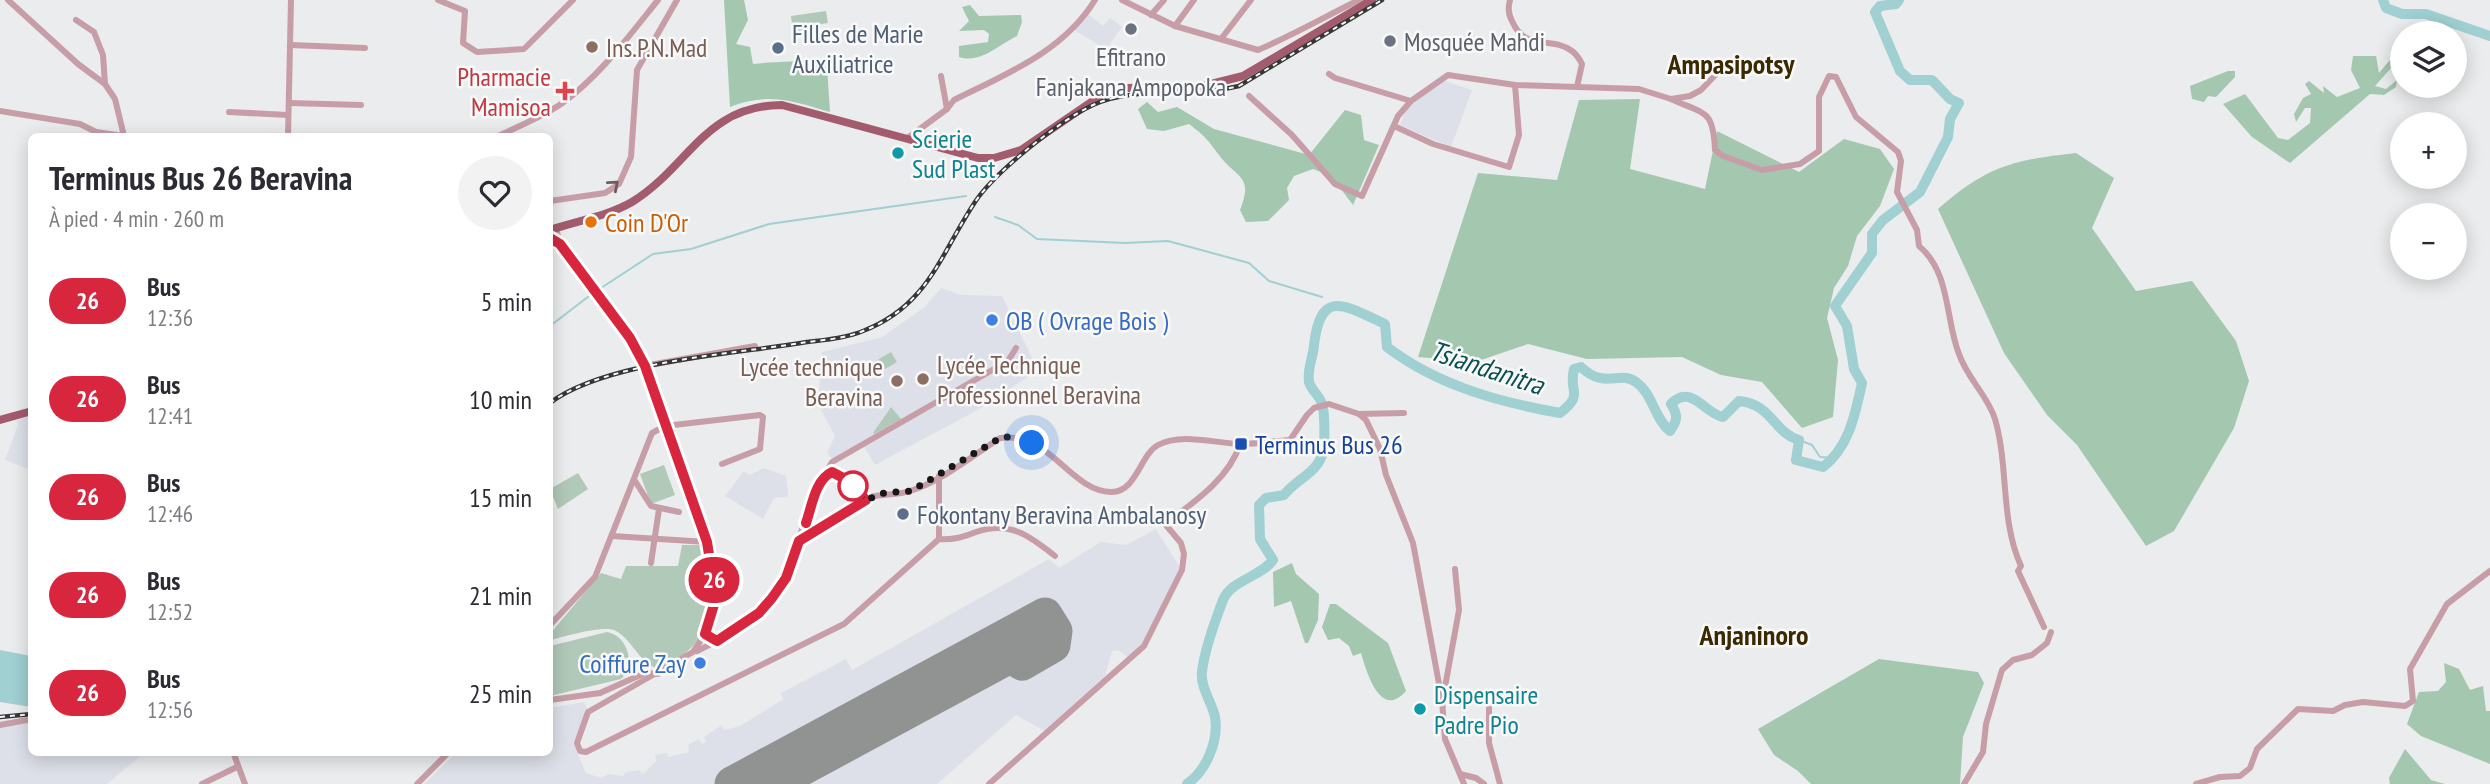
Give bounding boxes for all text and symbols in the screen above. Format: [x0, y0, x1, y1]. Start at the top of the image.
place label: Filles de Marie Auxiliatrice [792, 17, 924, 80]
marker: Efitrano Fanjakana Ampopoka [1123, 21, 1139, 37]
map controls [2390, 21, 2467, 280]
button: layers [2390, 21, 2467, 98]
place label: Mosquée Mahdi [1404, 25, 1545, 58]
place label: Ins.P.N.Mad [606, 31, 707, 64]
marker: Mosquée Mahdi [1382, 33, 1398, 49]
marker: Ins.P.N.Mad [584, 39, 600, 55]
marker: Filles de Marie Auxiliatrice [770, 40, 786, 56]
place label: Efitrano Fanjakana Ampopoka [1036, 40, 1226, 103]
district label: Ampasipotsy [1667, 45, 1795, 82]
place label: Pharmacie Mamisoa [457, 60, 551, 123]
marker: Pharmacie Mamisoa [557, 83, 573, 99]
button: + [2390, 112, 2467, 189]
place label: Scierie Sud Plast [912, 122, 995, 185]
marker: Scierie Sud Plast [890, 145, 906, 161]
text: Terminus Bus 26 Beravina [49, 156, 352, 199]
button: heart [458, 156, 532, 230]
one-way arrow [605, 181, 618, 193]
button: − [2390, 203, 2467, 280]
text: À pied · 4 min · 260 m [49, 204, 224, 233]
place label: Coin D'Or [605, 206, 688, 239]
marker: Coin D'Or [583, 214, 599, 230]
text: Bus [147, 270, 180, 303]
text: 26 [76, 285, 99, 316]
text: 5 min [481, 285, 532, 318]
text: 12:36 [147, 303, 193, 332]
place label: OB ( Ovrage Bois ) [1006, 304, 1168, 337]
marker: OB ( Ovrage Bois ) [984, 312, 1000, 328]
water label: Tsiandanitra [1425, 331, 1550, 403]
place label: Lycée Technique Professionnel Beravina [937, 348, 1141, 411]
place label: Lycée technique Beravina [740, 350, 883, 413]
text: Bus [147, 368, 180, 401]
marker: Lycée Technique Professionnel Beravina [915, 371, 931, 387]
marker: Lycée technique Beravina [889, 373, 905, 389]
text: 26 [76, 383, 99, 414]
text: 10 min [469, 383, 532, 416]
text: 12:41 [147, 401, 193, 430]
your location [1014, 425, 1049, 460]
place label: Terminus Bus 26 [1255, 428, 1403, 461]
marker: Terminus Bus 26 [1233, 436, 1249, 452]
text: Bus [147, 466, 180, 499]
unlabelled marker [838, 471, 868, 501]
text: 26 [76, 481, 99, 512]
text: 15 min [469, 481, 532, 514]
place label: Fokontany Beravina Ambalanosy [917, 498, 1207, 531]
text: 12:46 [147, 499, 193, 528]
marker: Fokontany Beravina Ambalanosy [895, 506, 911, 522]
line badge: 26 [682, 557, 746, 603]
text: Bus [147, 564, 180, 597]
text: 26 [703, 564, 725, 595]
text: 26 [76, 579, 99, 610]
text: 21 min [469, 579, 532, 612]
text: 12:52 [147, 597, 193, 626]
district label: Anjaninoro [1698, 616, 1809, 653]
place label: Coiffure Zay [579, 647, 686, 680]
marker: Coiffure Zay [692, 655, 708, 671]
text: Bus [147, 662, 180, 695]
text: 26 [76, 677, 99, 708]
text: 25 min [469, 677, 532, 710]
place label: Dispensaire Padre Pio [1434, 678, 1538, 741]
text: 12:56 [147, 695, 193, 724]
marker: Dispensaire Padre Pio [1412, 701, 1428, 717]

